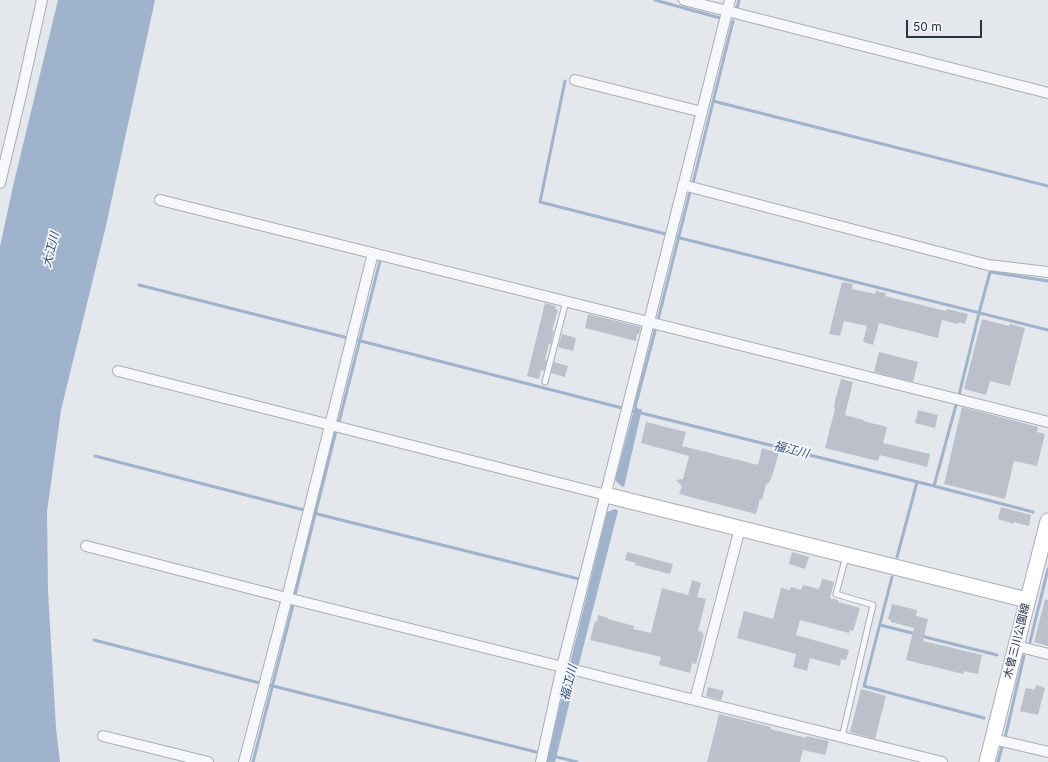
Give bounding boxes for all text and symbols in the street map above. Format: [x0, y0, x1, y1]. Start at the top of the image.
scale bar [908, 12, 984, 38]
text: 50 m [913, 19, 942, 34]
water label: 大江川 [40, 231, 62, 269]
water label: 福江川 [772, 439, 810, 461]
street label: 木曽三川公園線 [1001, 602, 1033, 680]
water label: 福江川 [558, 664, 580, 702]

